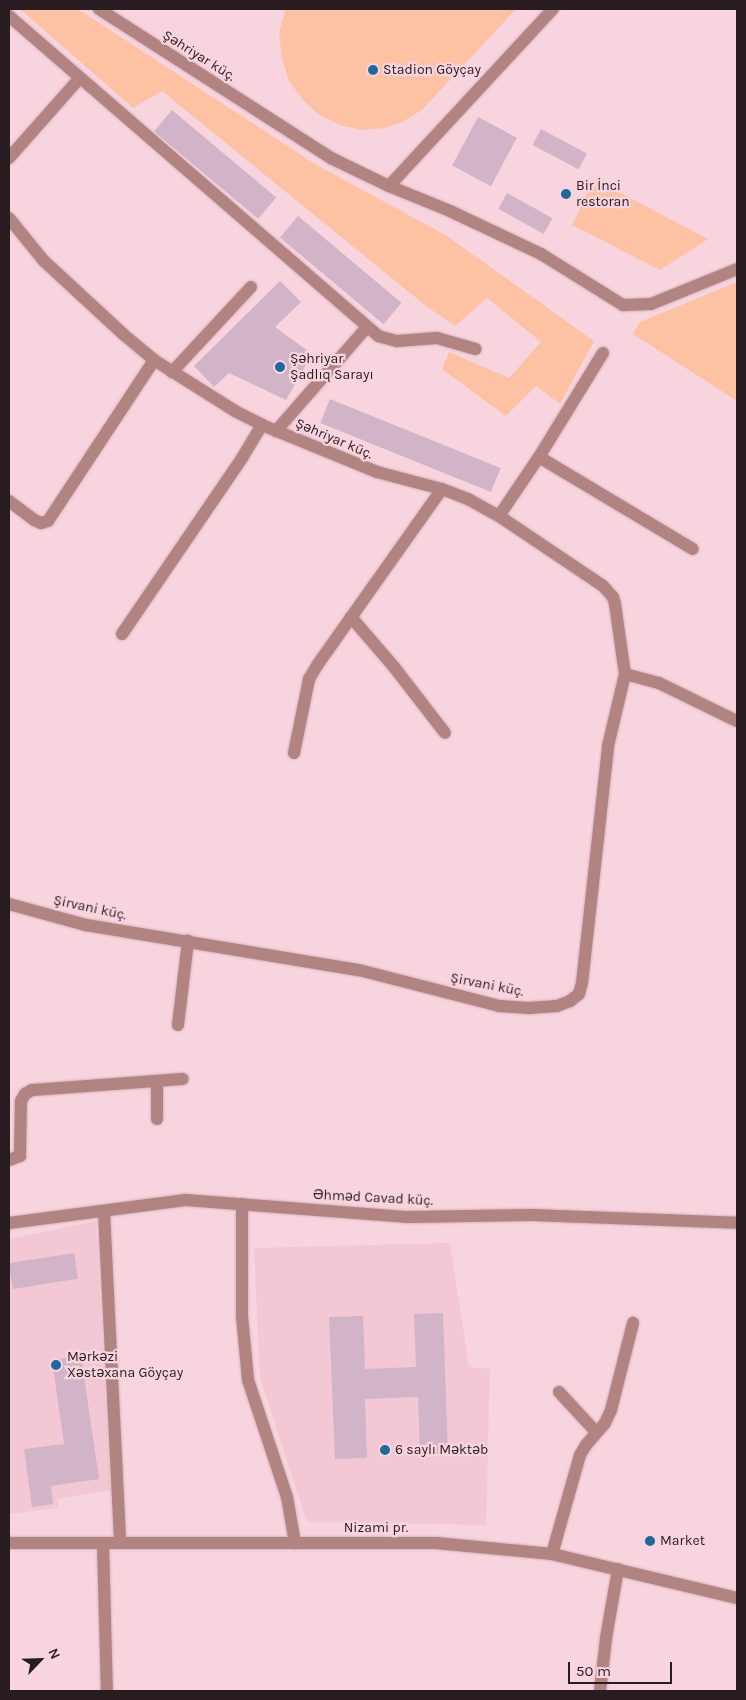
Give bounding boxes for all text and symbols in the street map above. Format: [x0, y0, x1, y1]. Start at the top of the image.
street label: Şəhriyar küç. [160, 27, 238, 85]
place label: Stadion Göyçay [383, 62, 481, 78]
marker: Stadion Göyçay [367, 64, 379, 76]
place label: Bir İnci restoran [576, 178, 630, 210]
marker: Bir İnci restoran [560, 188, 572, 200]
place label: Şəhriyar Şadlıq Sarayı [290, 351, 374, 384]
marker: Şəhriyar Şadlıq Sarayı [274, 361, 286, 373]
street label: Şəhriyar küç. [293, 415, 375, 463]
street label: Şirvani küç. [52, 892, 128, 924]
street label: Şirvani küç. [449, 970, 525, 1000]
street label: Əhməd Cavad küç. [313, 1186, 433, 1210]
place label: Mərkəzi Xəstəxana Göyçay [67, 1349, 183, 1381]
marker: Mərkəzi Xəstəxana Göyçay [49, 1358, 63, 1372]
place label: 6 saylı Məktəb [395, 1442, 488, 1458]
marker: 6 saylı Məktəb [379, 1444, 391, 1456]
street label: Nizami pr. [344, 1520, 408, 1536]
place label: Market [660, 1533, 705, 1549]
marker: Market [644, 1535, 656, 1547]
north arrow [15, 1635, 65, 1685]
text: N [44, 1646, 64, 1662]
scale bar [571, 1652, 675, 1684]
text: 50 m [576, 1662, 611, 1680]

